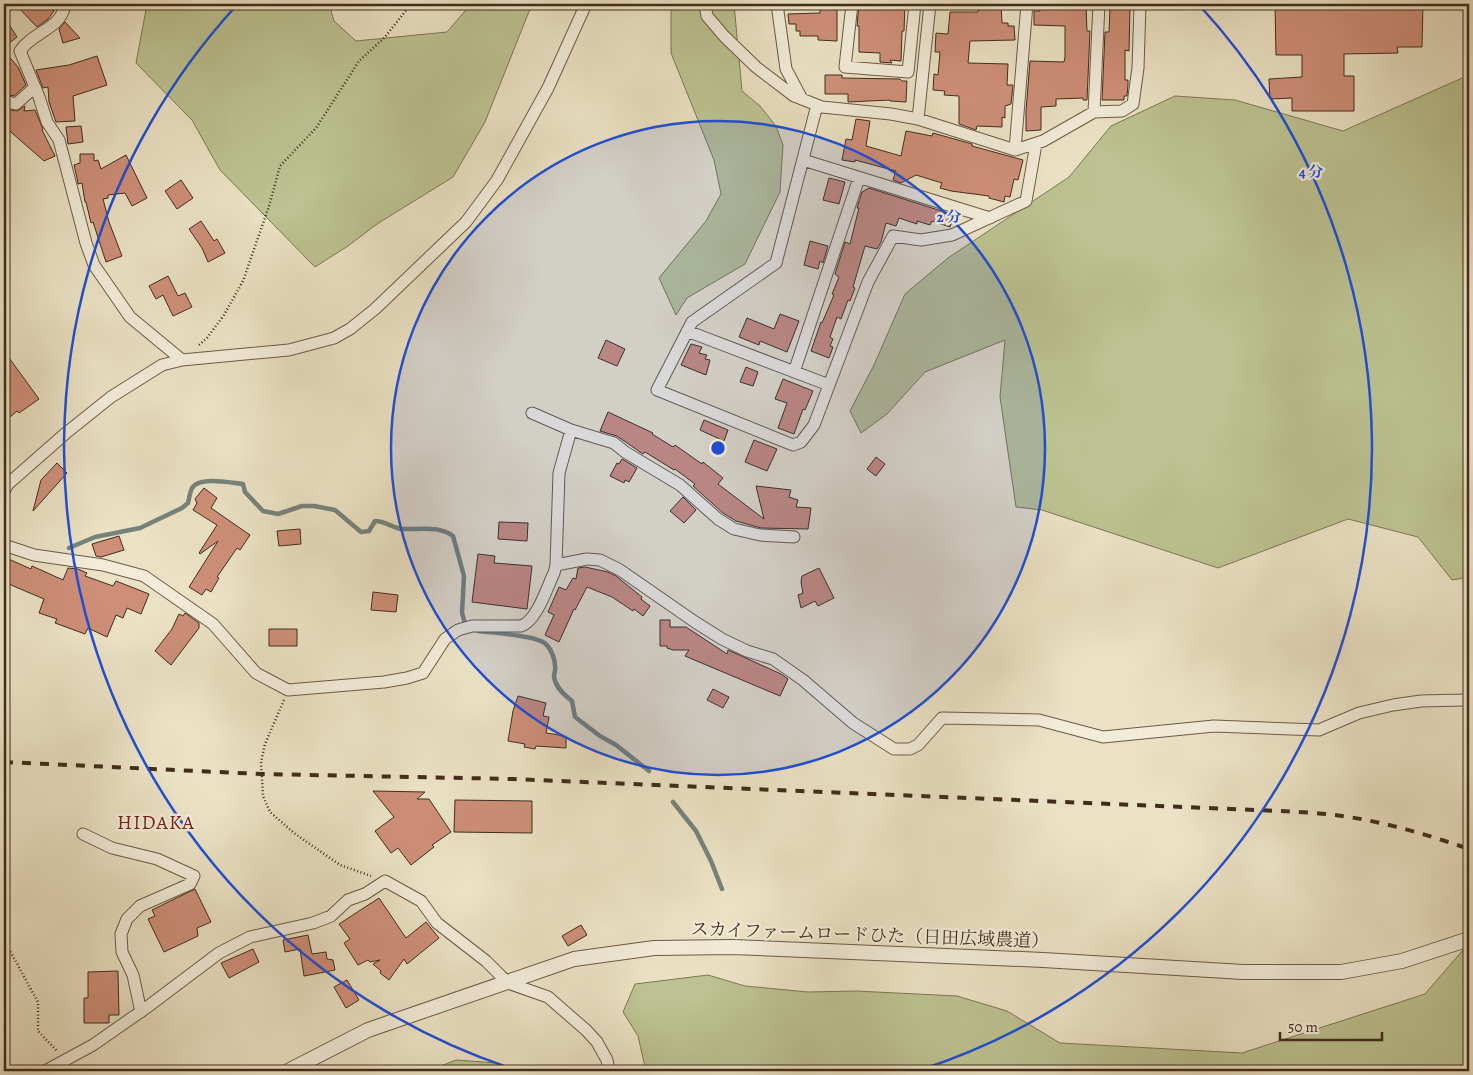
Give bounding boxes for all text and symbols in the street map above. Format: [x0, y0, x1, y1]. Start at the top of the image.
text: 4 分 [1299, 162, 1323, 182]
text: 2 分 [937, 207, 961, 227]
centre of rings [709, 439, 727, 457]
district label: HIDAKA [117, 809, 195, 836]
street label: スカイファームロードひた（日田広域農道） [690, 917, 1050, 953]
scale bar [1280, 1010, 1383, 1042]
text: 50 m [1288, 1017, 1318, 1037]

